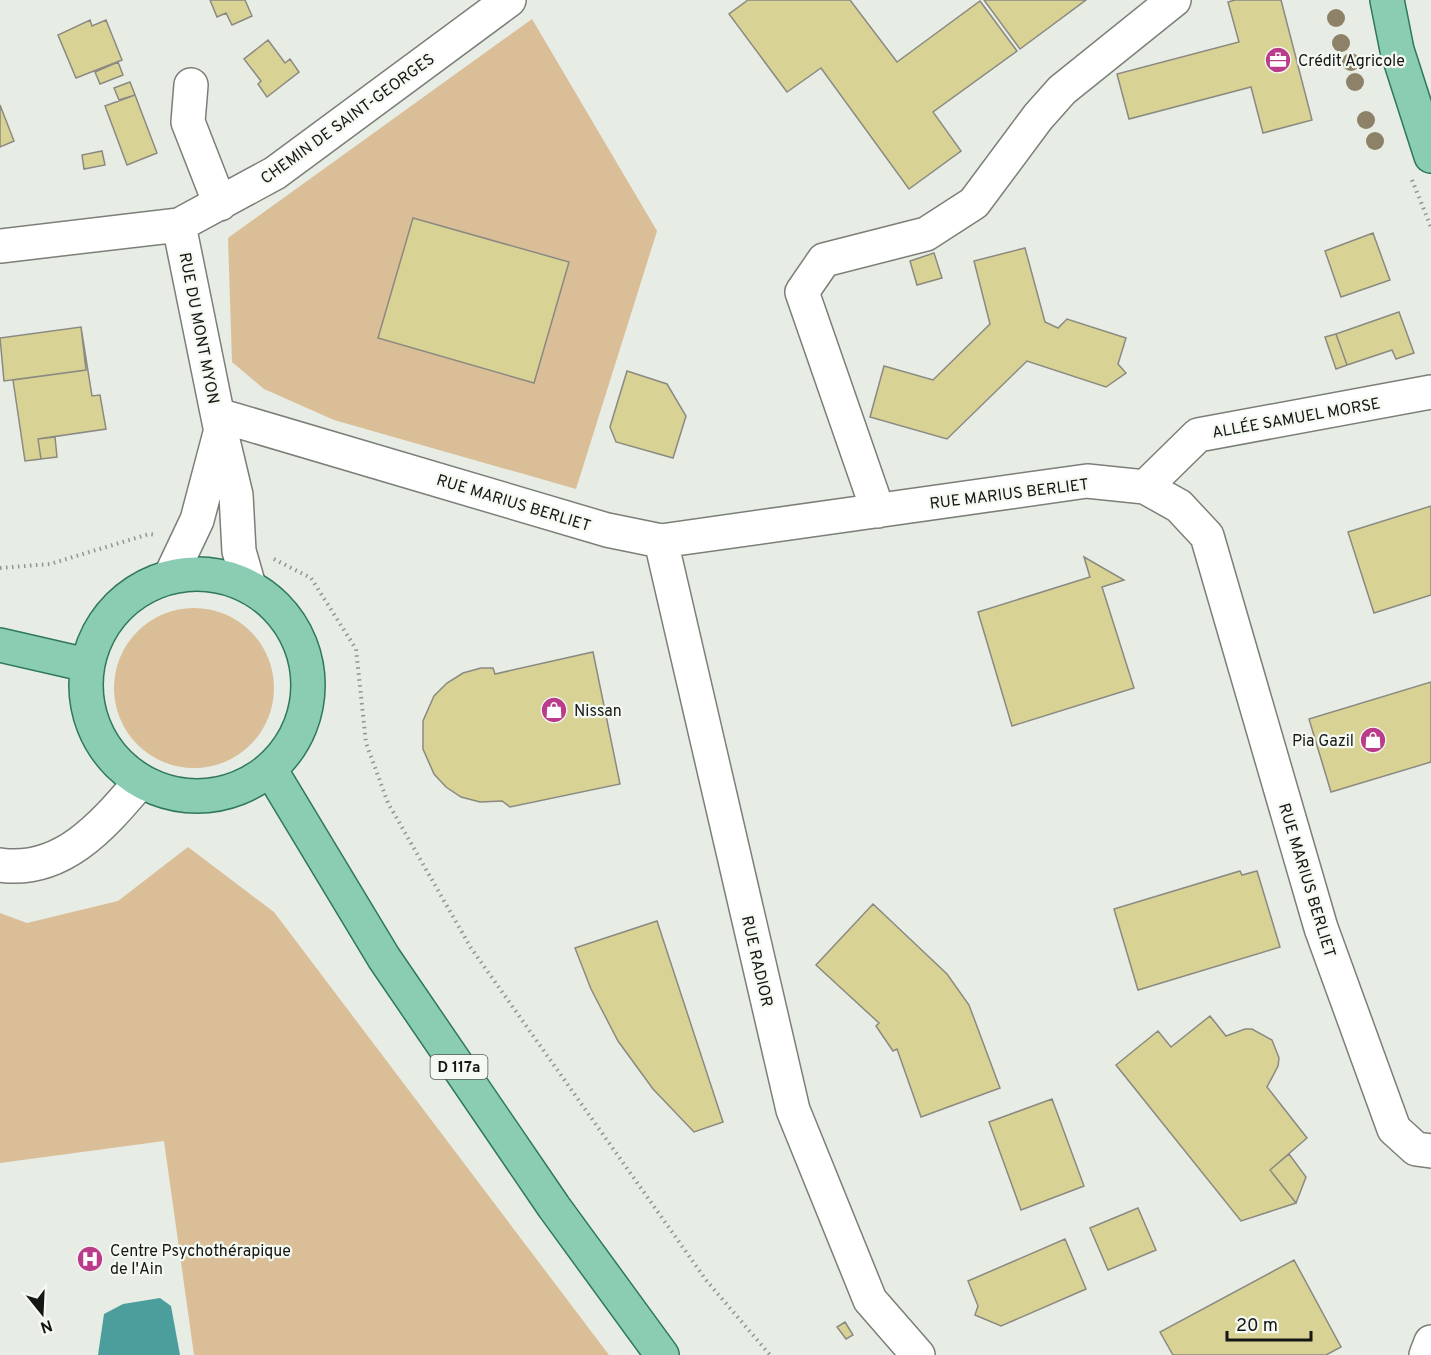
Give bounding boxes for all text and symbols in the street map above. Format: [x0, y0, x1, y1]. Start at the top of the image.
office icon: Crédit Agricole [1263, 45, 1293, 75]
street label: CHEMIN DE SAINT-GEORGES [257, 50, 439, 189]
place label: Crédit Agricole [1298, 52, 1405, 72]
street label: RUE DU MONT MYON [174, 251, 223, 406]
street label: ALLÉE SAMUEL MORSE [1210, 392, 1382, 444]
street label: RUE MARIUS BERLIET [434, 471, 593, 537]
street label: RUE MARIUS BERLIET [928, 475, 1090, 515]
shop icon: Nissan [539, 695, 569, 725]
place label: Nissan [574, 702, 622, 722]
shop icon: Pia Gazil [1358, 725, 1388, 755]
place label: Pia Gazil [1292, 732, 1354, 752]
street label: RUE MARIUS BERLIET [1273, 801, 1339, 960]
street label: RUE RADIOR [736, 914, 776, 1009]
road number: D 117a [430, 1055, 488, 1079]
place label: Centre Psychothérapique de l'Ain [110, 1242, 291, 1280]
hospital icon: Centre Psychothérapique de l'Ain [75, 1244, 105, 1274]
north arrow [12, 1283, 72, 1343]
scale bar [1227, 1304, 1311, 1342]
text: N [37, 1314, 55, 1337]
text: 20 m [1236, 1315, 1278, 1338]

